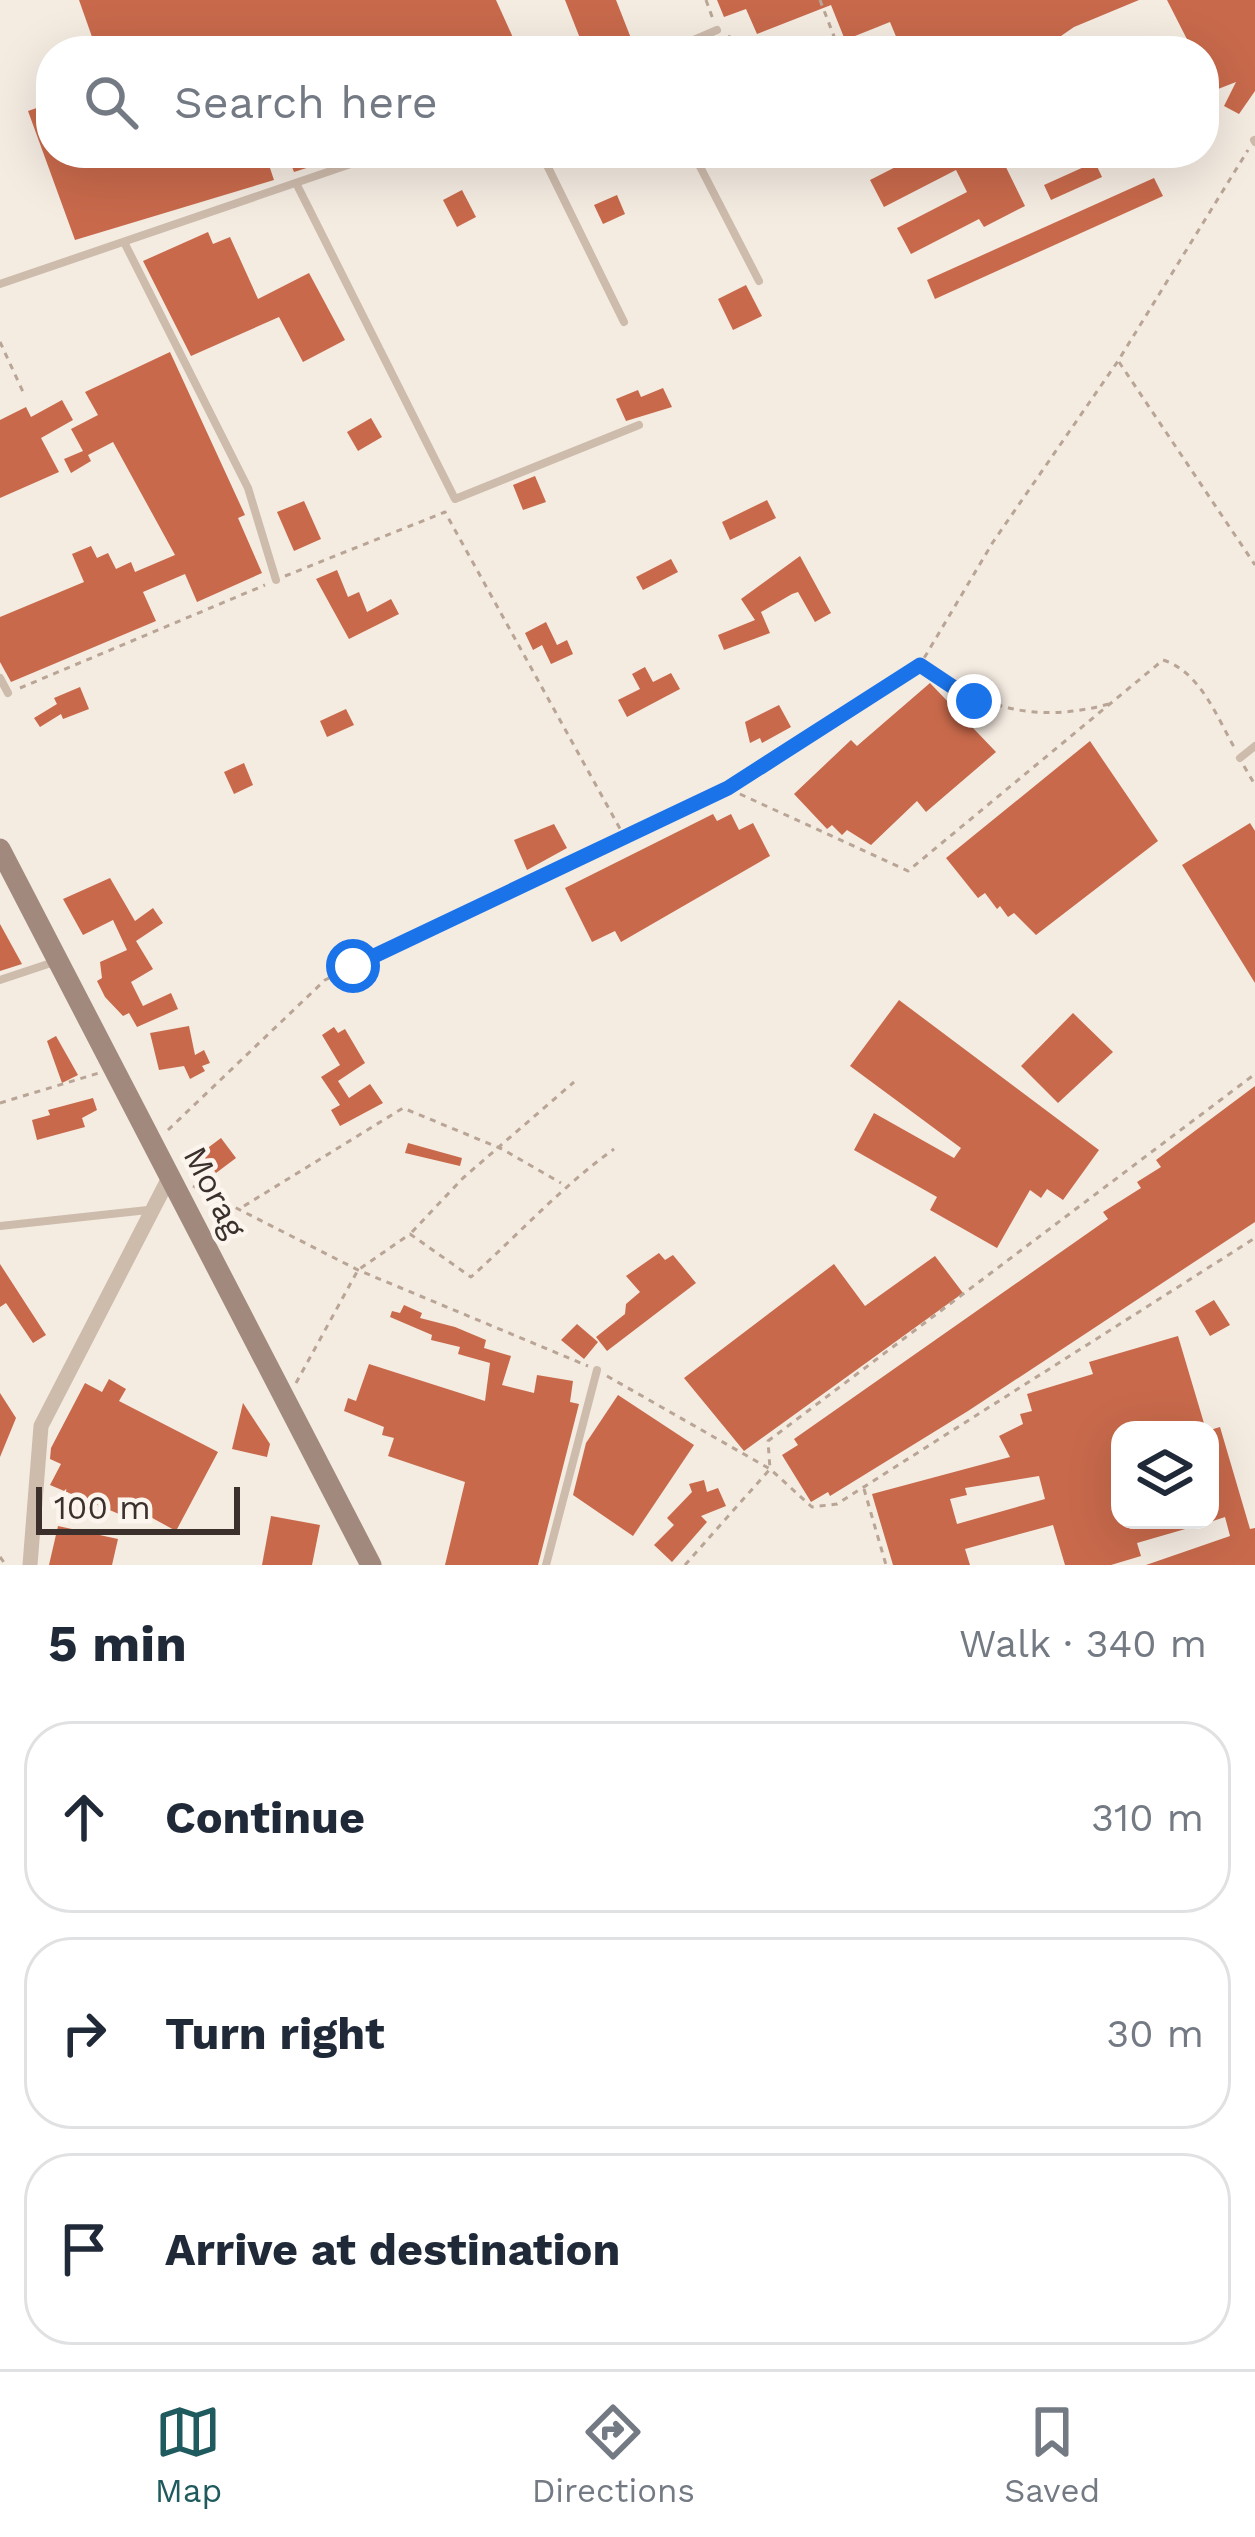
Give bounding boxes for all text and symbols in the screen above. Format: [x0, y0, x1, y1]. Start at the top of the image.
search box [36, 36, 1219, 168]
icon: search [78, 69, 144, 135]
text: Search here [174, 76, 438, 129]
route end [947, 674, 1001, 728]
route start [326, 939, 380, 993]
street label: Morag [176, 1140, 255, 1244]
map controls [1111, 1421, 1219, 1529]
button: layers [1111, 1421, 1219, 1529]
scale bar [36, 1481, 240, 1534]
text: 100 m [54, 1488, 151, 1527]
text: 5 min [48, 1614, 187, 1673]
text: Walk · 340 m [959, 1621, 1207, 1666]
icon: ahead [51, 1784, 117, 1850]
text: Continue [165, 1791, 365, 1844]
text: 310 m [1091, 1795, 1204, 1840]
icon: right [51, 2000, 117, 2066]
text: Turn right [165, 2007, 385, 2060]
text: 30 m [1107, 2011, 1204, 2056]
icon: arrive [51, 2216, 117, 2282]
text: Arrive at destination [165, 2223, 620, 2276]
tab: Map [155, 2399, 222, 2510]
tab: Directions [532, 2399, 695, 2510]
tab: Saved [1004, 2399, 1100, 2510]

